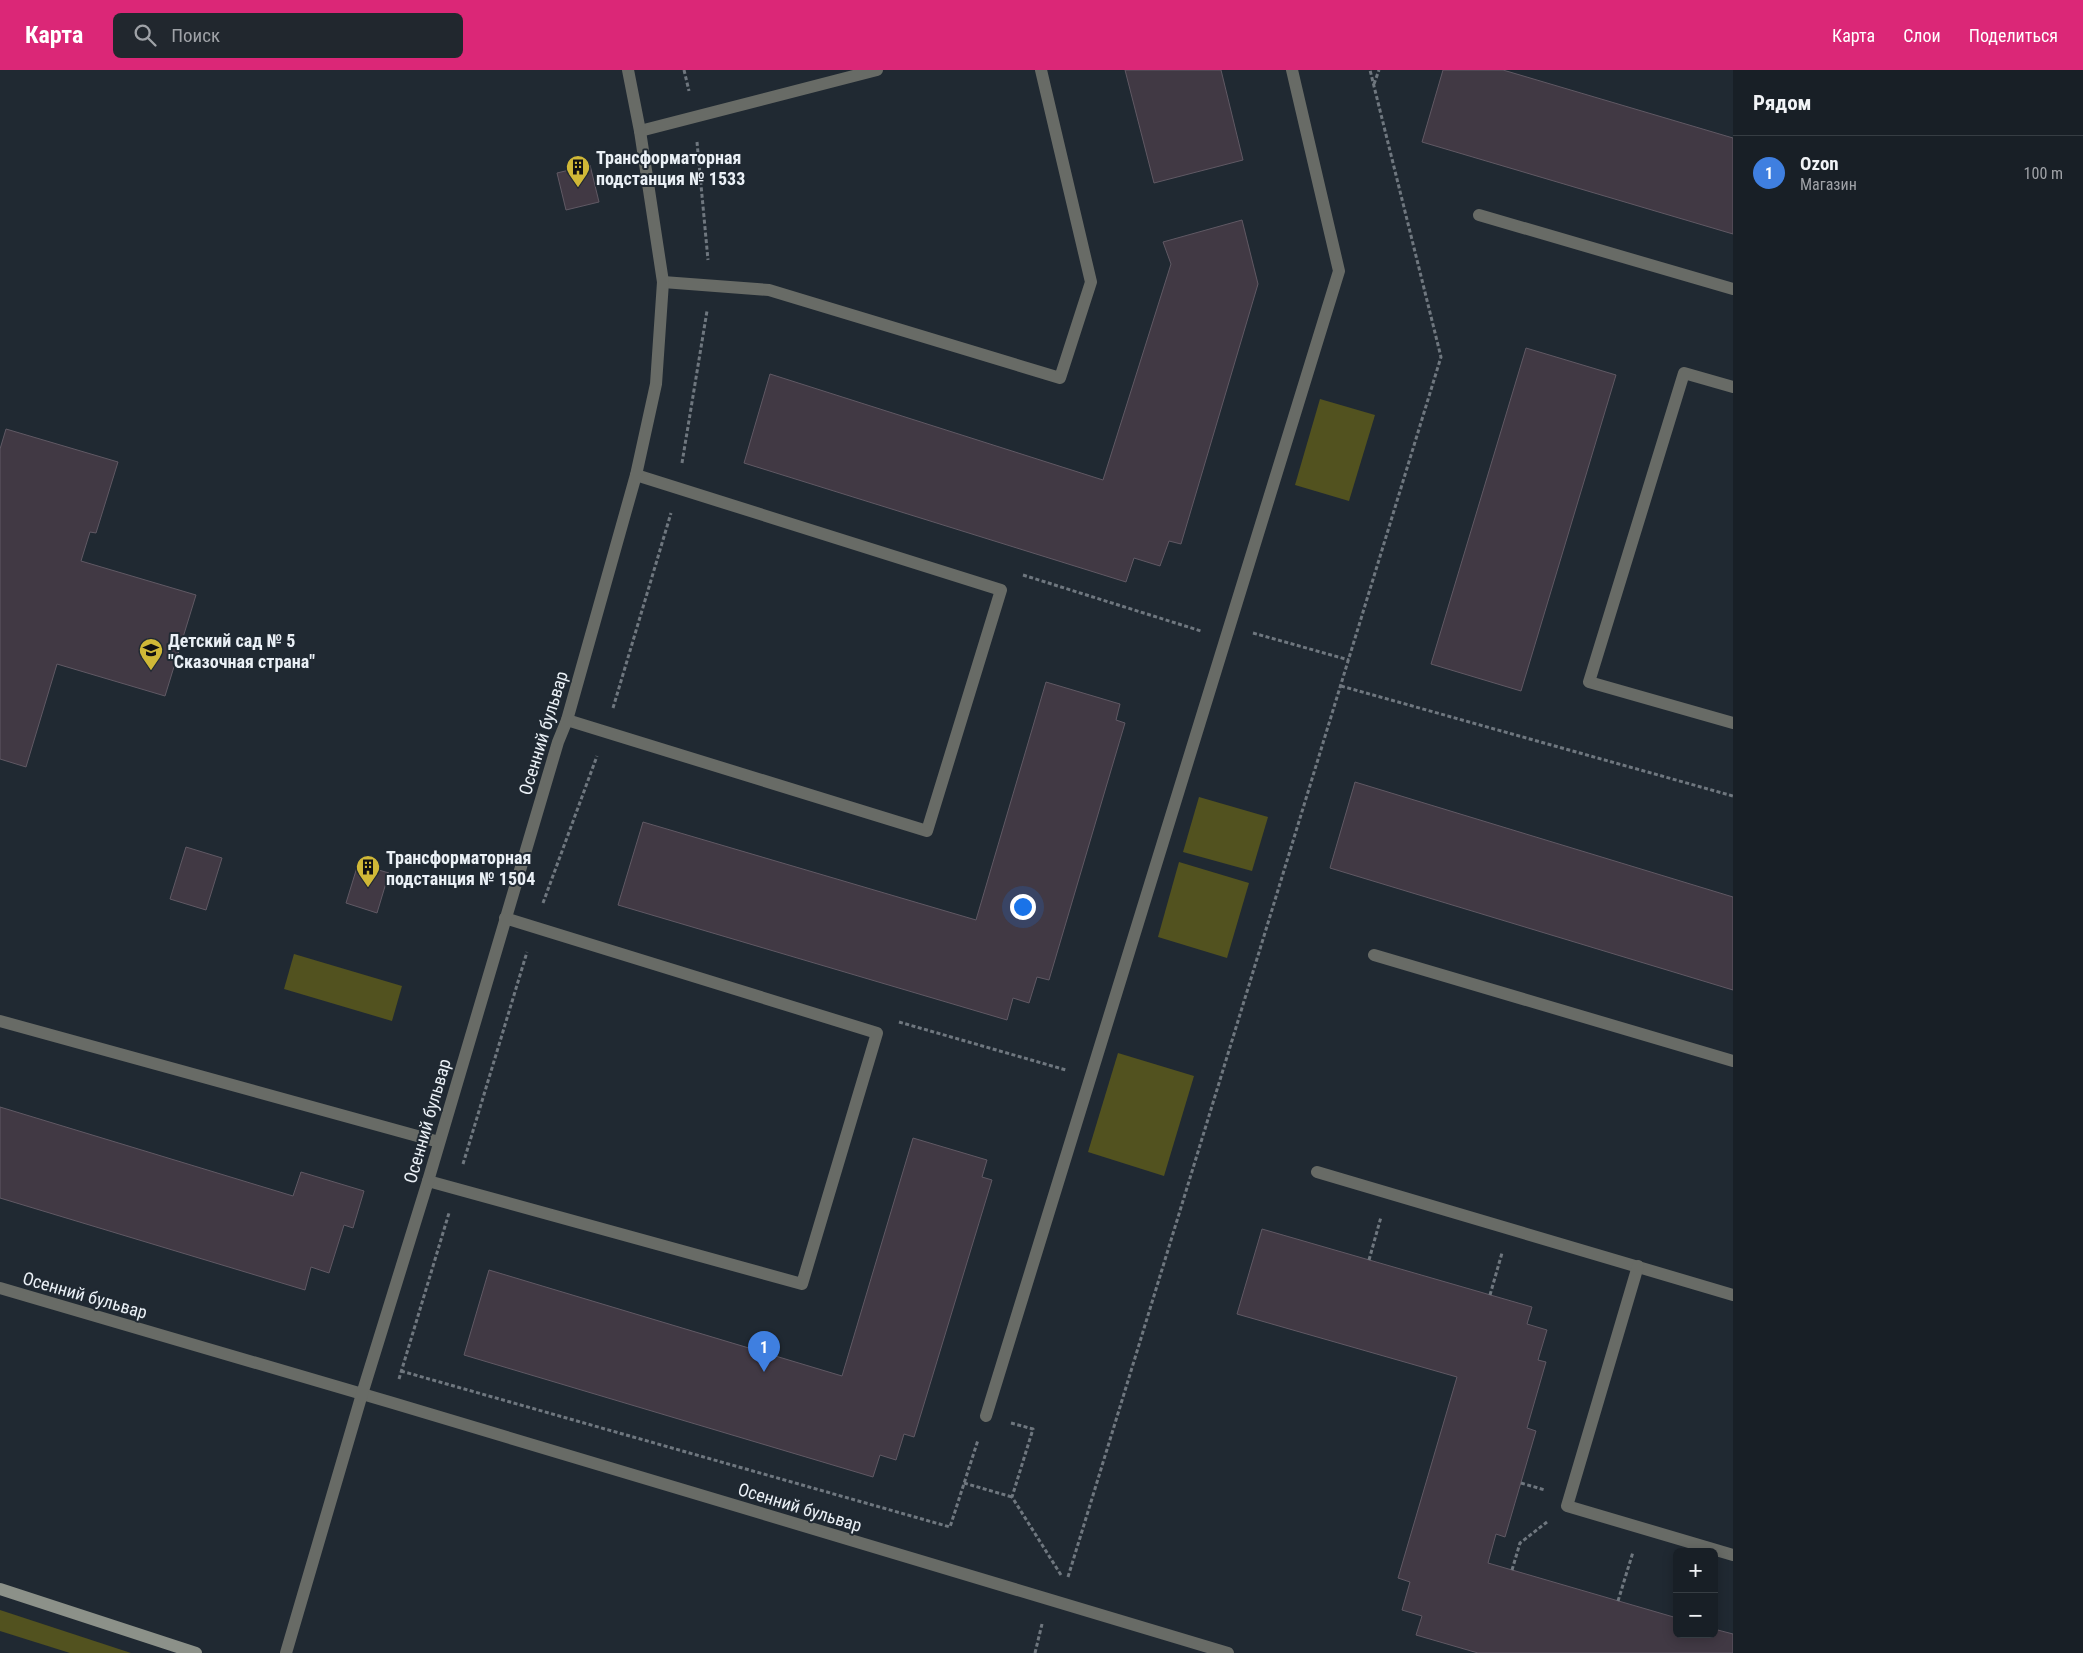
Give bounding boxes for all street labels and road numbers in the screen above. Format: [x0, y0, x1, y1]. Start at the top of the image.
street label: Осенний бульвар [514, 668, 572, 798]
street label: Осенний бульвар [399, 1056, 455, 1186]
street label: Осенний бульвар [20, 1267, 150, 1323]
street label: Осенний бульвар [735, 1478, 865, 1536]

